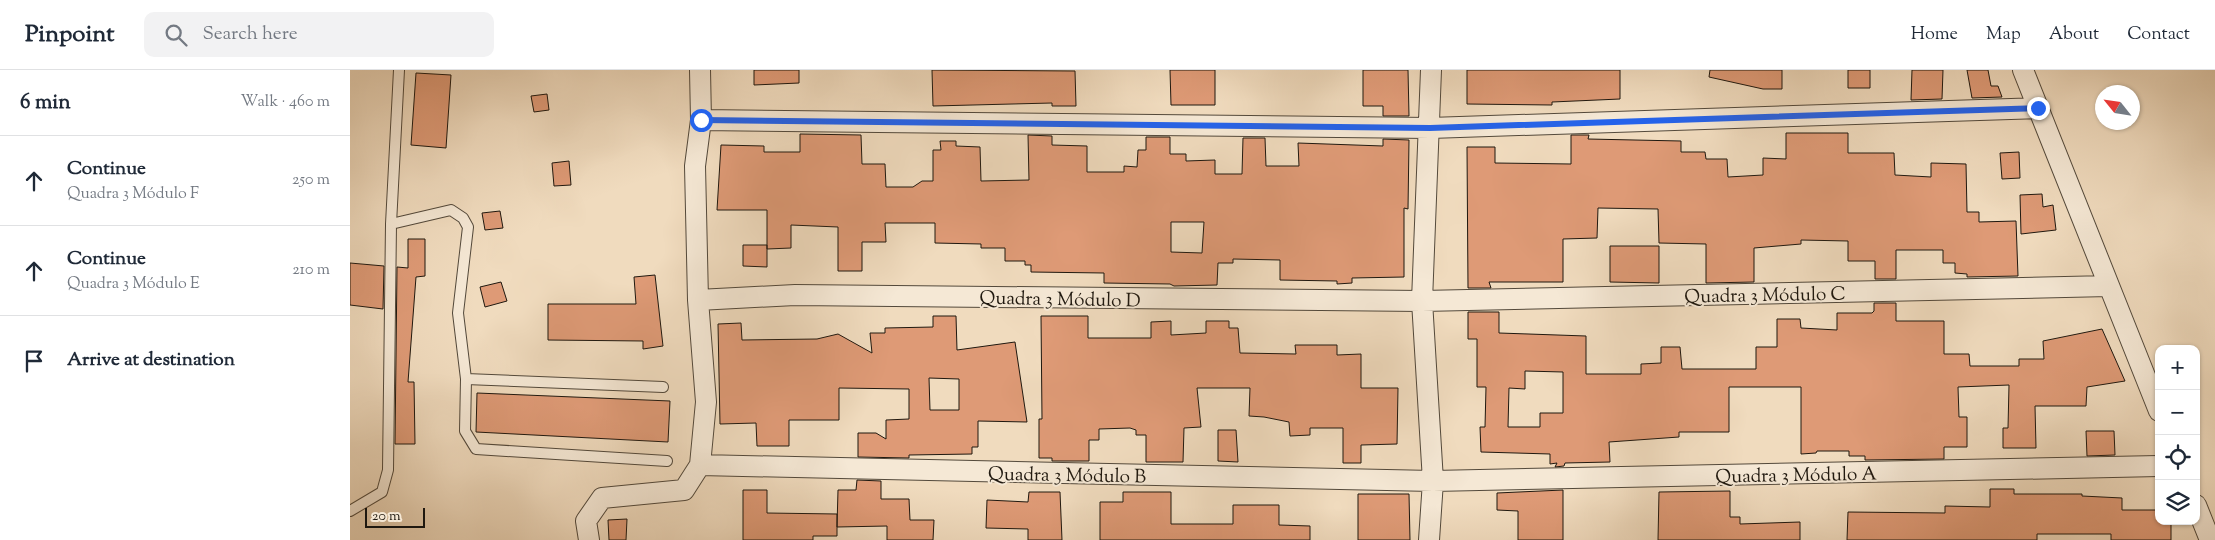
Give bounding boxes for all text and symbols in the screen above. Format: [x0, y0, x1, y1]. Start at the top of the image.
search box [144, 12, 494, 57]
text: Pinpoint [25, 18, 114, 52]
icon: search [162, 21, 190, 49]
text: Search here [202, 21, 298, 48]
text: Home [1911, 22, 1958, 48]
text: Map [1986, 22, 2021, 48]
text: About [2049, 22, 2099, 48]
text: Contact [2127, 22, 2190, 48]
north arrow [2095, 85, 2140, 130]
text: 6 min [20, 88, 71, 118]
text: Walk · 460 m [241, 91, 330, 114]
route end [2027, 97, 2050, 120]
route start [690, 109, 713, 132]
text: Continue [67, 156, 146, 183]
icon: ahead [20, 167, 48, 195]
text: 250 m [292, 169, 330, 192]
text: Quadra 3 Módulo F [67, 183, 199, 206]
text: Continue [67, 246, 146, 273]
icon: ahead [20, 257, 48, 285]
text: 210 m [292, 259, 330, 282]
text: Quadra 3 Módulo E [67, 273, 200, 296]
street label: Quadra 3 Módulo C [1684, 282, 1846, 311]
street label: Quadra 3 Módulo D [979, 286, 1141, 315]
map controls [2155, 345, 2200, 525]
button: + [2155, 345, 2200, 390]
icon: arrive [20, 347, 48, 375]
text: Arrive at destination [67, 347, 235, 374]
button: − [2155, 390, 2200, 435]
button: locate [2155, 435, 2200, 480]
street label: Quadra 3 Módulo B [988, 462, 1146, 491]
street label: Quadra 3 Módulo A [1715, 462, 1878, 491]
button: layers [2155, 480, 2200, 525]
scale bar [365, 505, 425, 528]
text: 20 m [372, 507, 401, 527]

